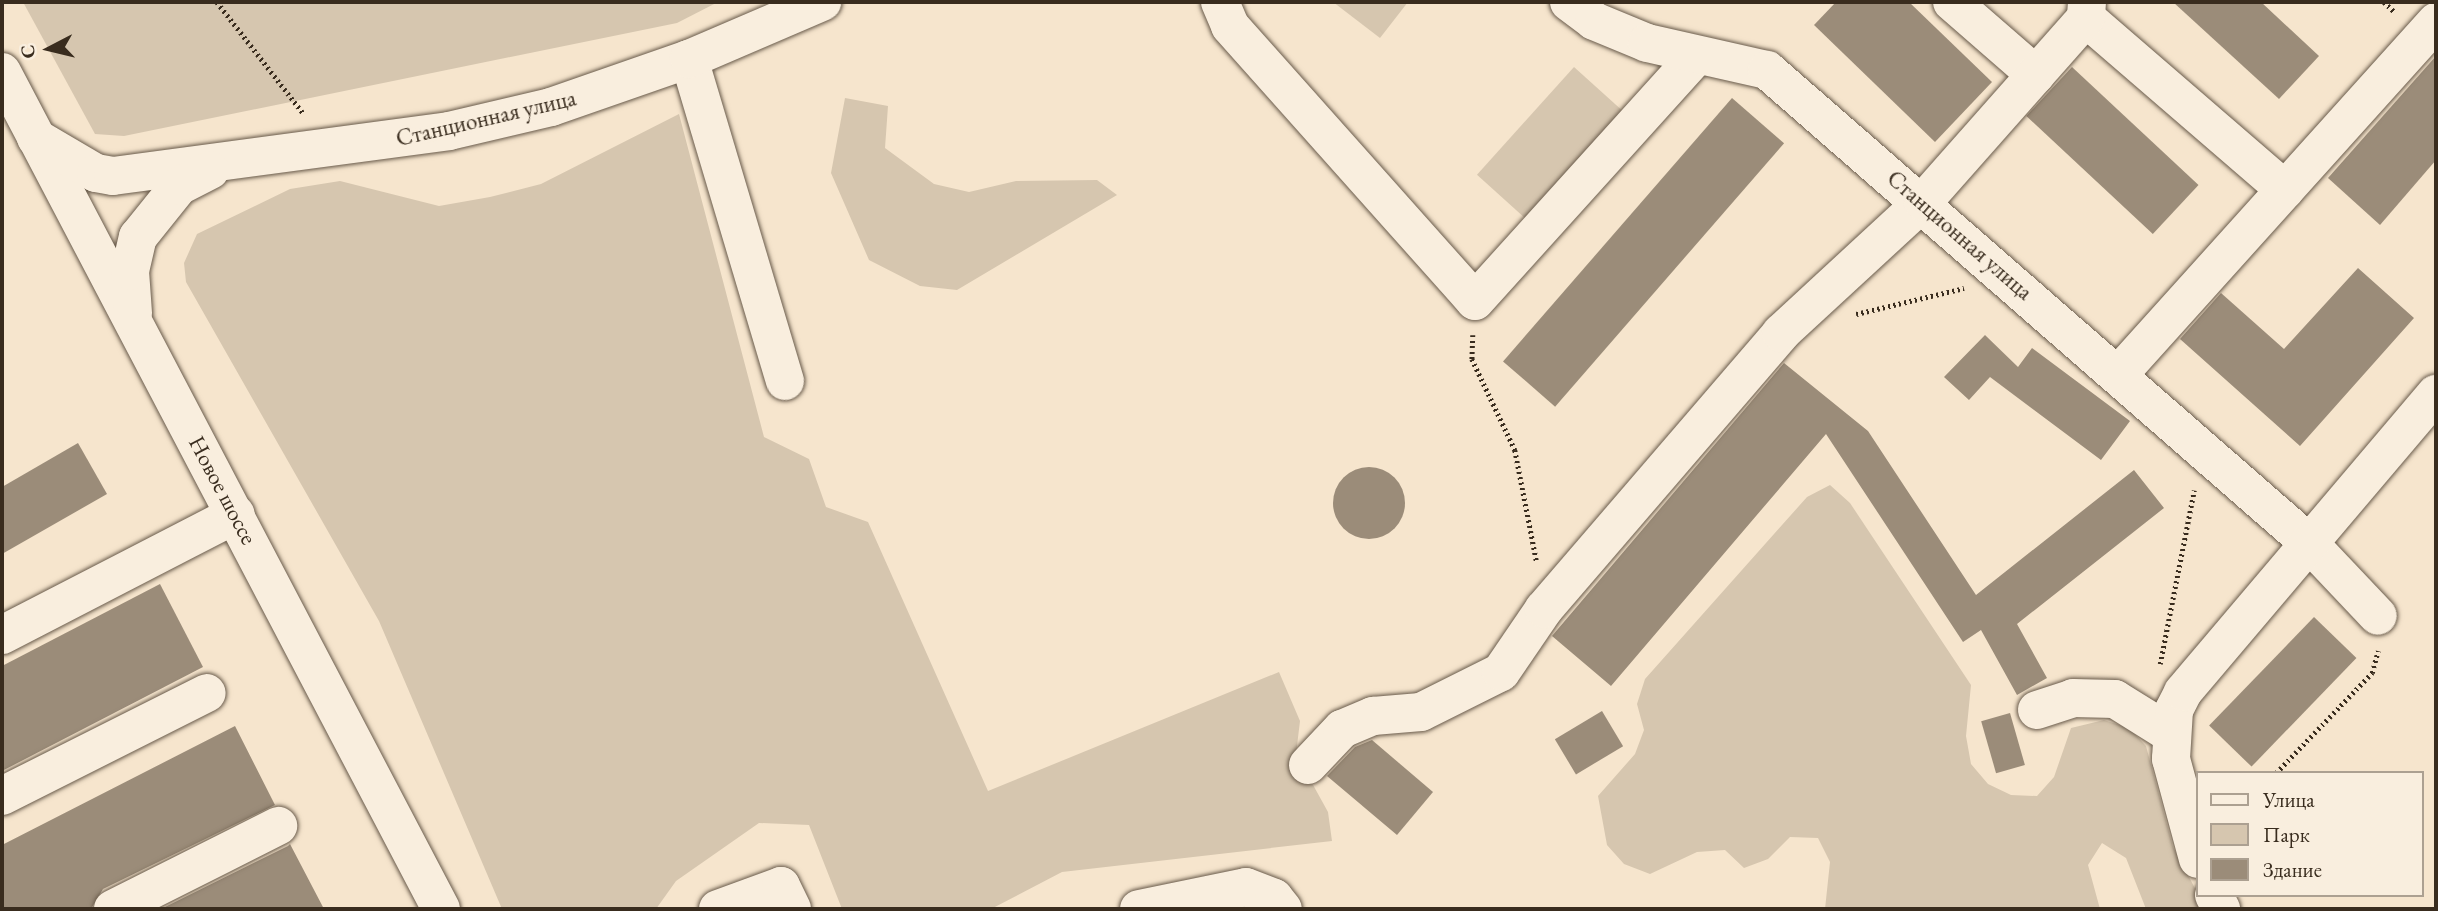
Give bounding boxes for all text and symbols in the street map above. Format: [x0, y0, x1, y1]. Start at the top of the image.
north arrow [14, 14, 84, 84]
text: С [14, 43, 41, 60]
street label: Станционная улица [393, 84, 579, 152]
street label: Станционная улица [1882, 164, 2038, 306]
street label: Новое шоссе [183, 431, 263, 549]
legend [2196, 771, 2424, 897]
text: Улица [2263, 786, 2315, 813]
text: Парк [2263, 821, 2310, 848]
text: Здание [2263, 856, 2322, 883]

